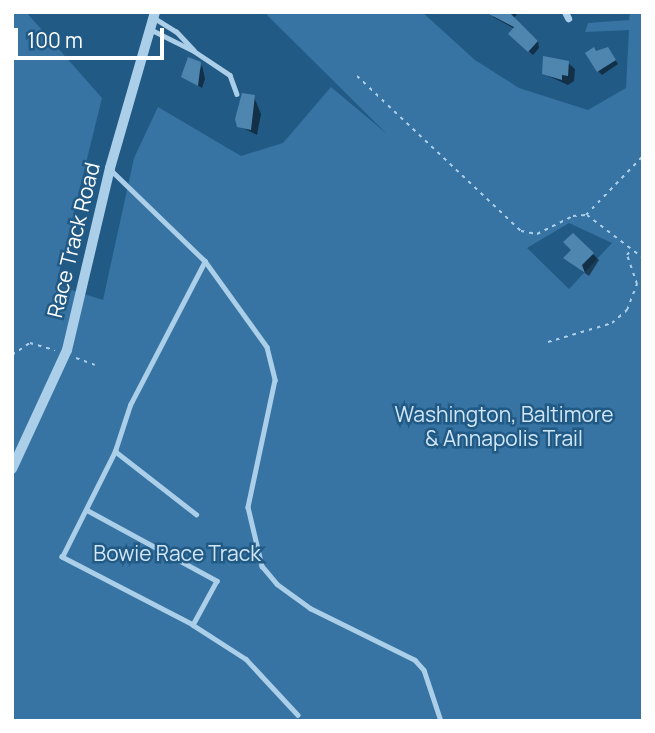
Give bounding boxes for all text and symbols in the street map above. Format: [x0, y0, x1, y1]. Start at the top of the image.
scale bar [18, 14, 168, 58]
text: 100 m [27, 26, 83, 54]
street label: Race Track Road [42, 160, 104, 320]
park label: Washington, Baltimore & Annapolis Trail [395, 401, 613, 451]
park label: Bowie Race Track [93, 540, 261, 566]

